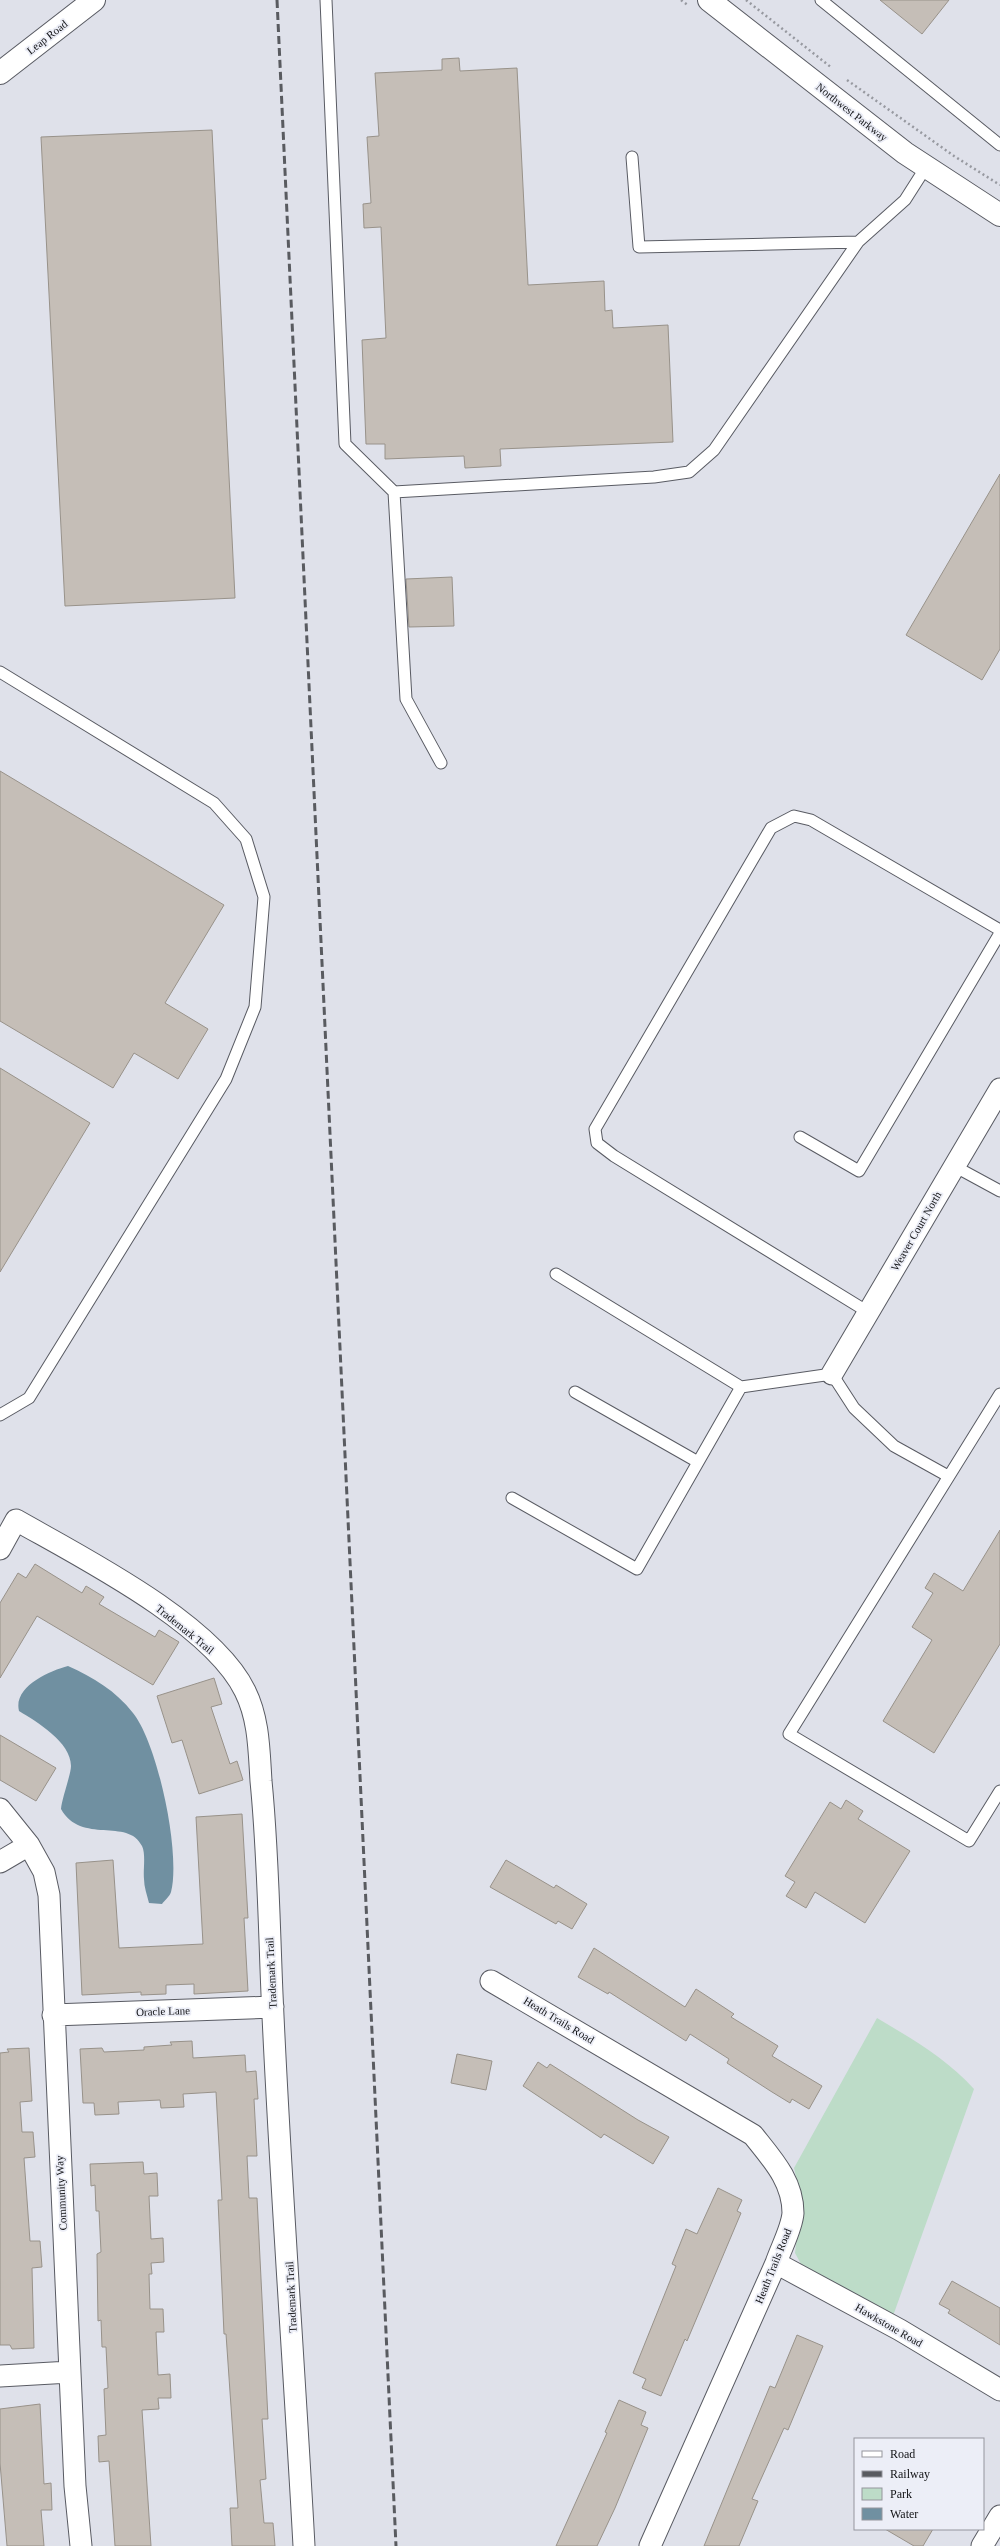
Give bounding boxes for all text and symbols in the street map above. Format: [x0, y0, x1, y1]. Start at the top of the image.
street label: Leap Road [24, 17, 70, 56]
street label: Northwest Parkway [814, 80, 890, 144]
street label: Weaver Court North [888, 1189, 944, 1273]
street label: Trademark Trail [153, 1602, 217, 1656]
street label: Trademark Trail [263, 1937, 279, 2009]
street label: Heath Trails Road [522, 1994, 597, 2046]
street label: Oracle Lane [136, 2004, 190, 2018]
street label: Community Way [53, 2155, 69, 2231]
street label: Heath Trails Road [752, 2226, 794, 2305]
street label: Trademark Trail [283, 2261, 299, 2333]
street label: Hawkstone Road [853, 2301, 925, 2349]
legend [854, 2438, 984, 2530]
text: Road [890, 2447, 915, 2461]
text: Railway [890, 2467, 930, 2481]
text: Park [890, 2487, 912, 2501]
text: Water [890, 2507, 918, 2521]

